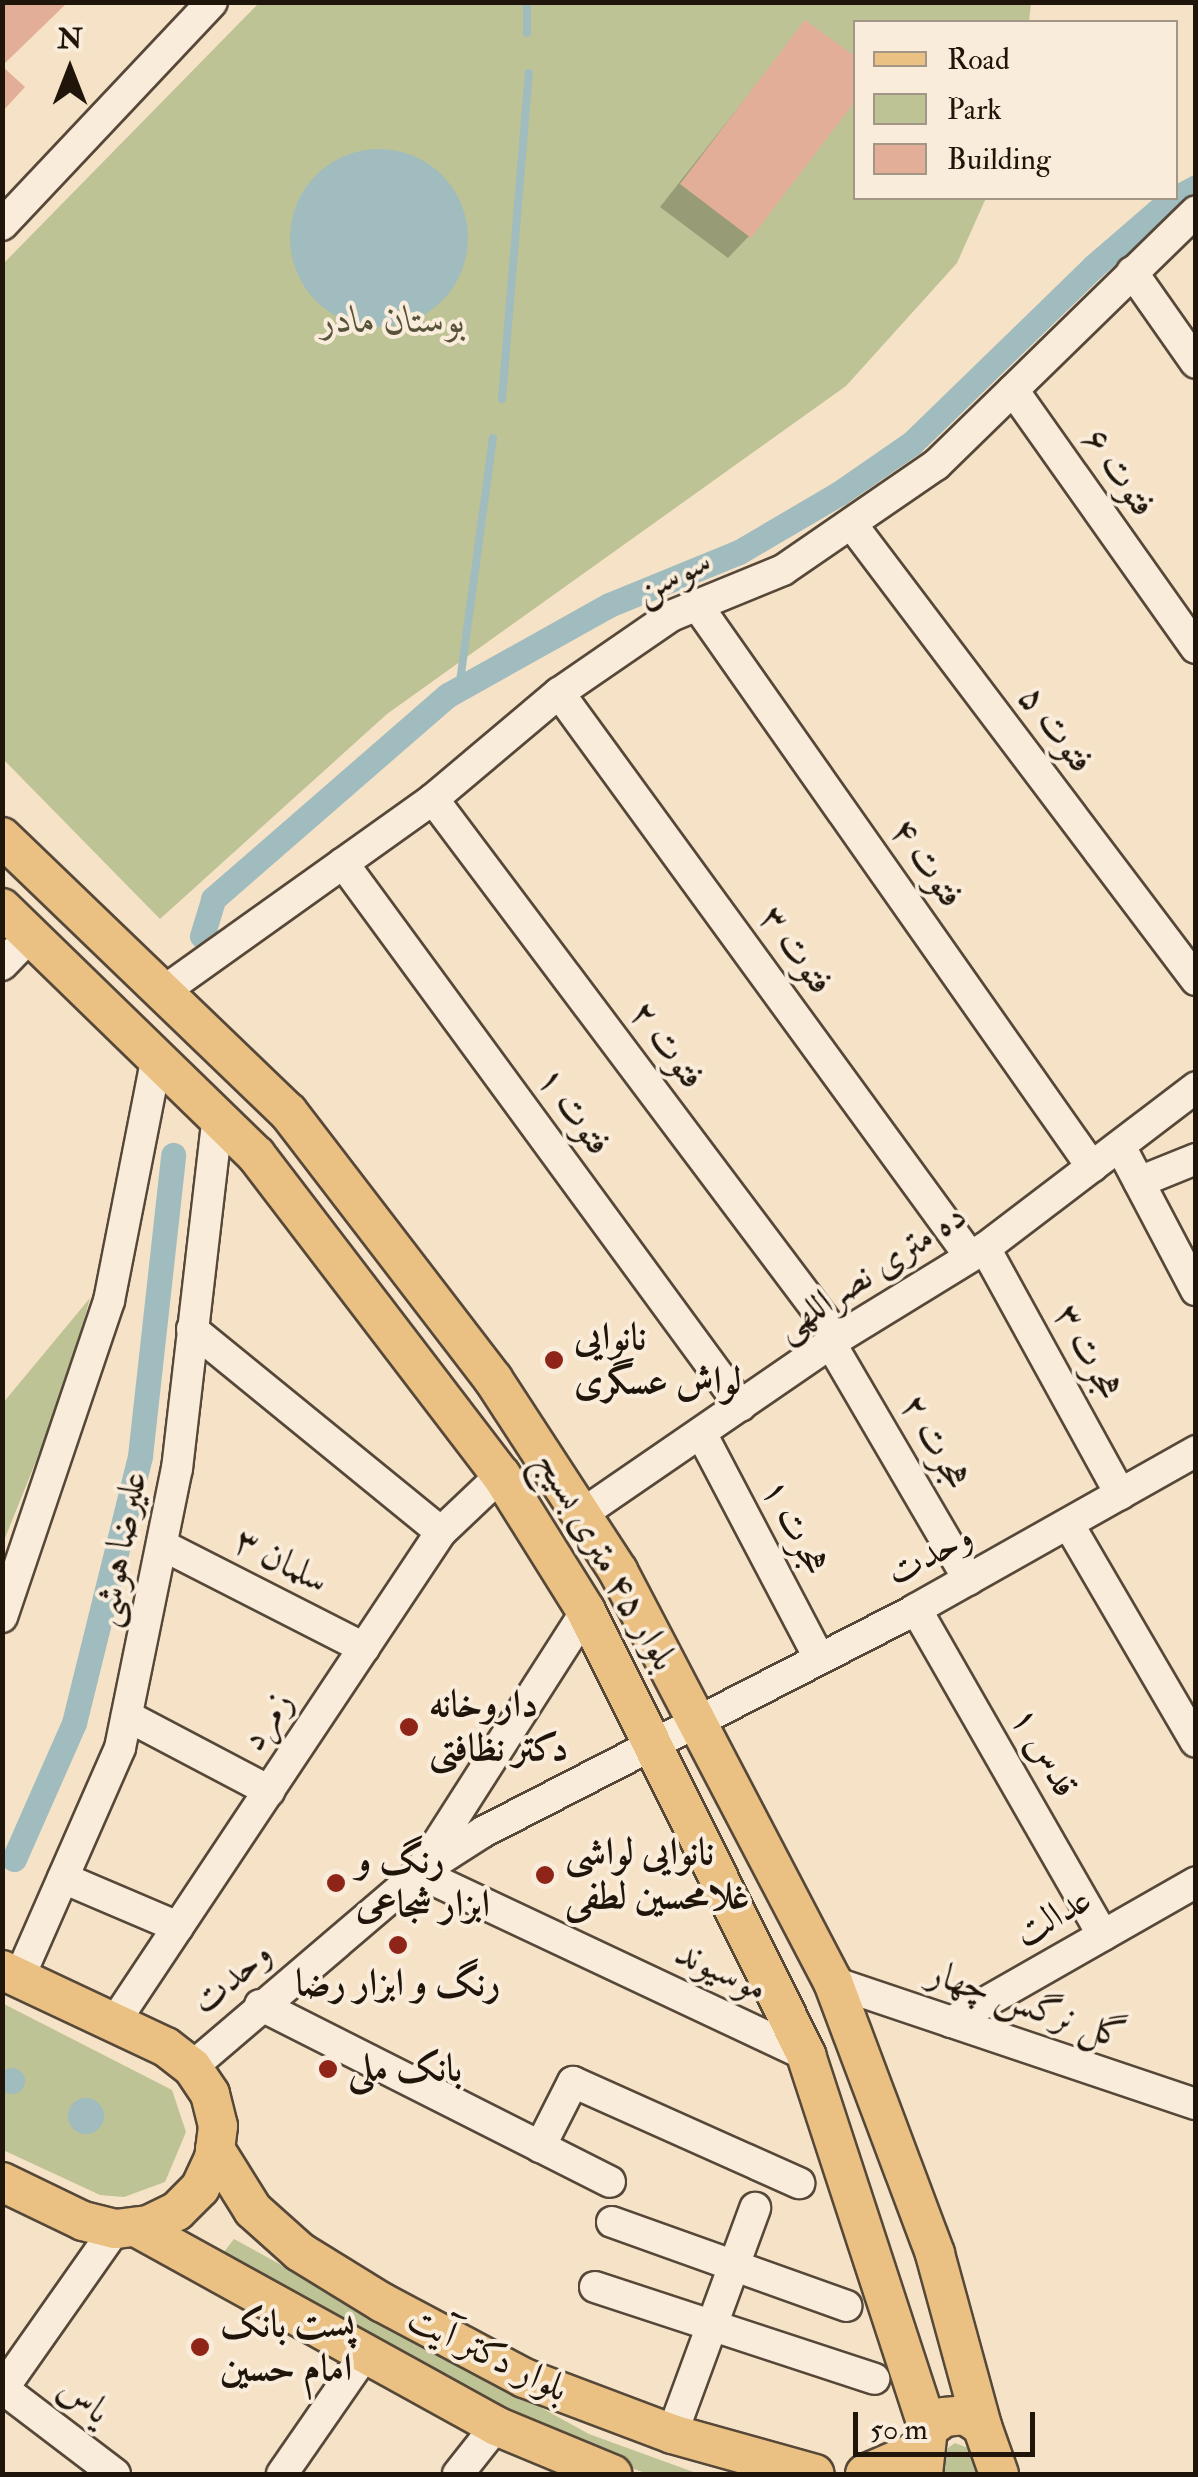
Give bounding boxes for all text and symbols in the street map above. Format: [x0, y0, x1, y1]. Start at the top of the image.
north arrow [20, 20, 120, 120]
legend [853, 20, 1178, 200]
text: N [57, 22, 83, 57]
text: Road [947, 41, 1010, 78]
text: Park [947, 91, 1002, 128]
text: Building [947, 141, 1051, 178]
park label: بوستان مادر [320, 298, 466, 344]
street label: فتوت ۶ [1072, 418, 1166, 526]
street label: سوسن [627, 538, 719, 614]
street label: فتوت ۵ [1008, 676, 1104, 782]
street label: فتوت ۴ [880, 809, 974, 917]
street label: فتوت ۳ [748, 897, 844, 1003]
street label: فتوت ۲ [619, 992, 715, 1098]
street label: فتوت ۱ [526, 1058, 622, 1164]
street label: ده متری نصراللهی [767, 1193, 975, 1351]
street label: هجرت ۳ [1043, 1296, 1133, 1408]
place label: نانوایی لواش عسگری [574, 1315, 742, 1405]
marker: نانوایی لواش عسگری [543, 1349, 565, 1371]
street label: هجرت ۲ [889, 1386, 981, 1498]
street label: بلوار ۴۵ متری بسیج [525, 1443, 687, 1679]
street label: علیرضا هوشی [83, 1467, 157, 1631]
street label: هجرت ۱ [751, 1471, 839, 1583]
street label: وحدت [879, 1513, 981, 1597]
street label: سلمان ۳ [226, 1518, 336, 1604]
street label: زمرد [230, 1682, 304, 1760]
place label: داروخانه دکتر نظافتی [429, 1682, 568, 1772]
street label: قدس ۱ [1000, 1699, 1088, 1805]
marker: داروخانه دکتر نظافتی [398, 1716, 420, 1738]
place label: نانوایی لواشی غلامحسین لطفی [565, 1830, 749, 1920]
place label: رنگ و ابزار شجاعی [356, 1838, 490, 1928]
marker: نانوایی لواشی غلامحسین لطفی [534, 1864, 556, 1886]
marker: رنگ و ابزار شجاعی [325, 1872, 347, 1894]
street label: عدالت [1006, 1877, 1100, 1957]
street label: موسیوند [668, 1930, 774, 2012]
street label: وحدت [183, 1931, 281, 2025]
marker: رنگ و ابزار رضا [387, 1934, 409, 1956]
street label: گل نرگس چهار [922, 1950, 1132, 2060]
place label: رنگ و ابزار رضا [296, 1961, 500, 2007]
place label: بانک ملی [348, 2046, 462, 2092]
marker: بانک ملی [317, 2058, 339, 2080]
street label: بلوار دکتر آیت [400, 2296, 576, 2412]
place label: پست بانک امام حسین [220, 2302, 355, 2392]
marker: پست بانک امام حسین [189, 2336, 211, 2358]
street label: یاس [49, 2366, 119, 2434]
scale bar [858, 2392, 1040, 2454]
text: 50 m [870, 2411, 928, 2448]

